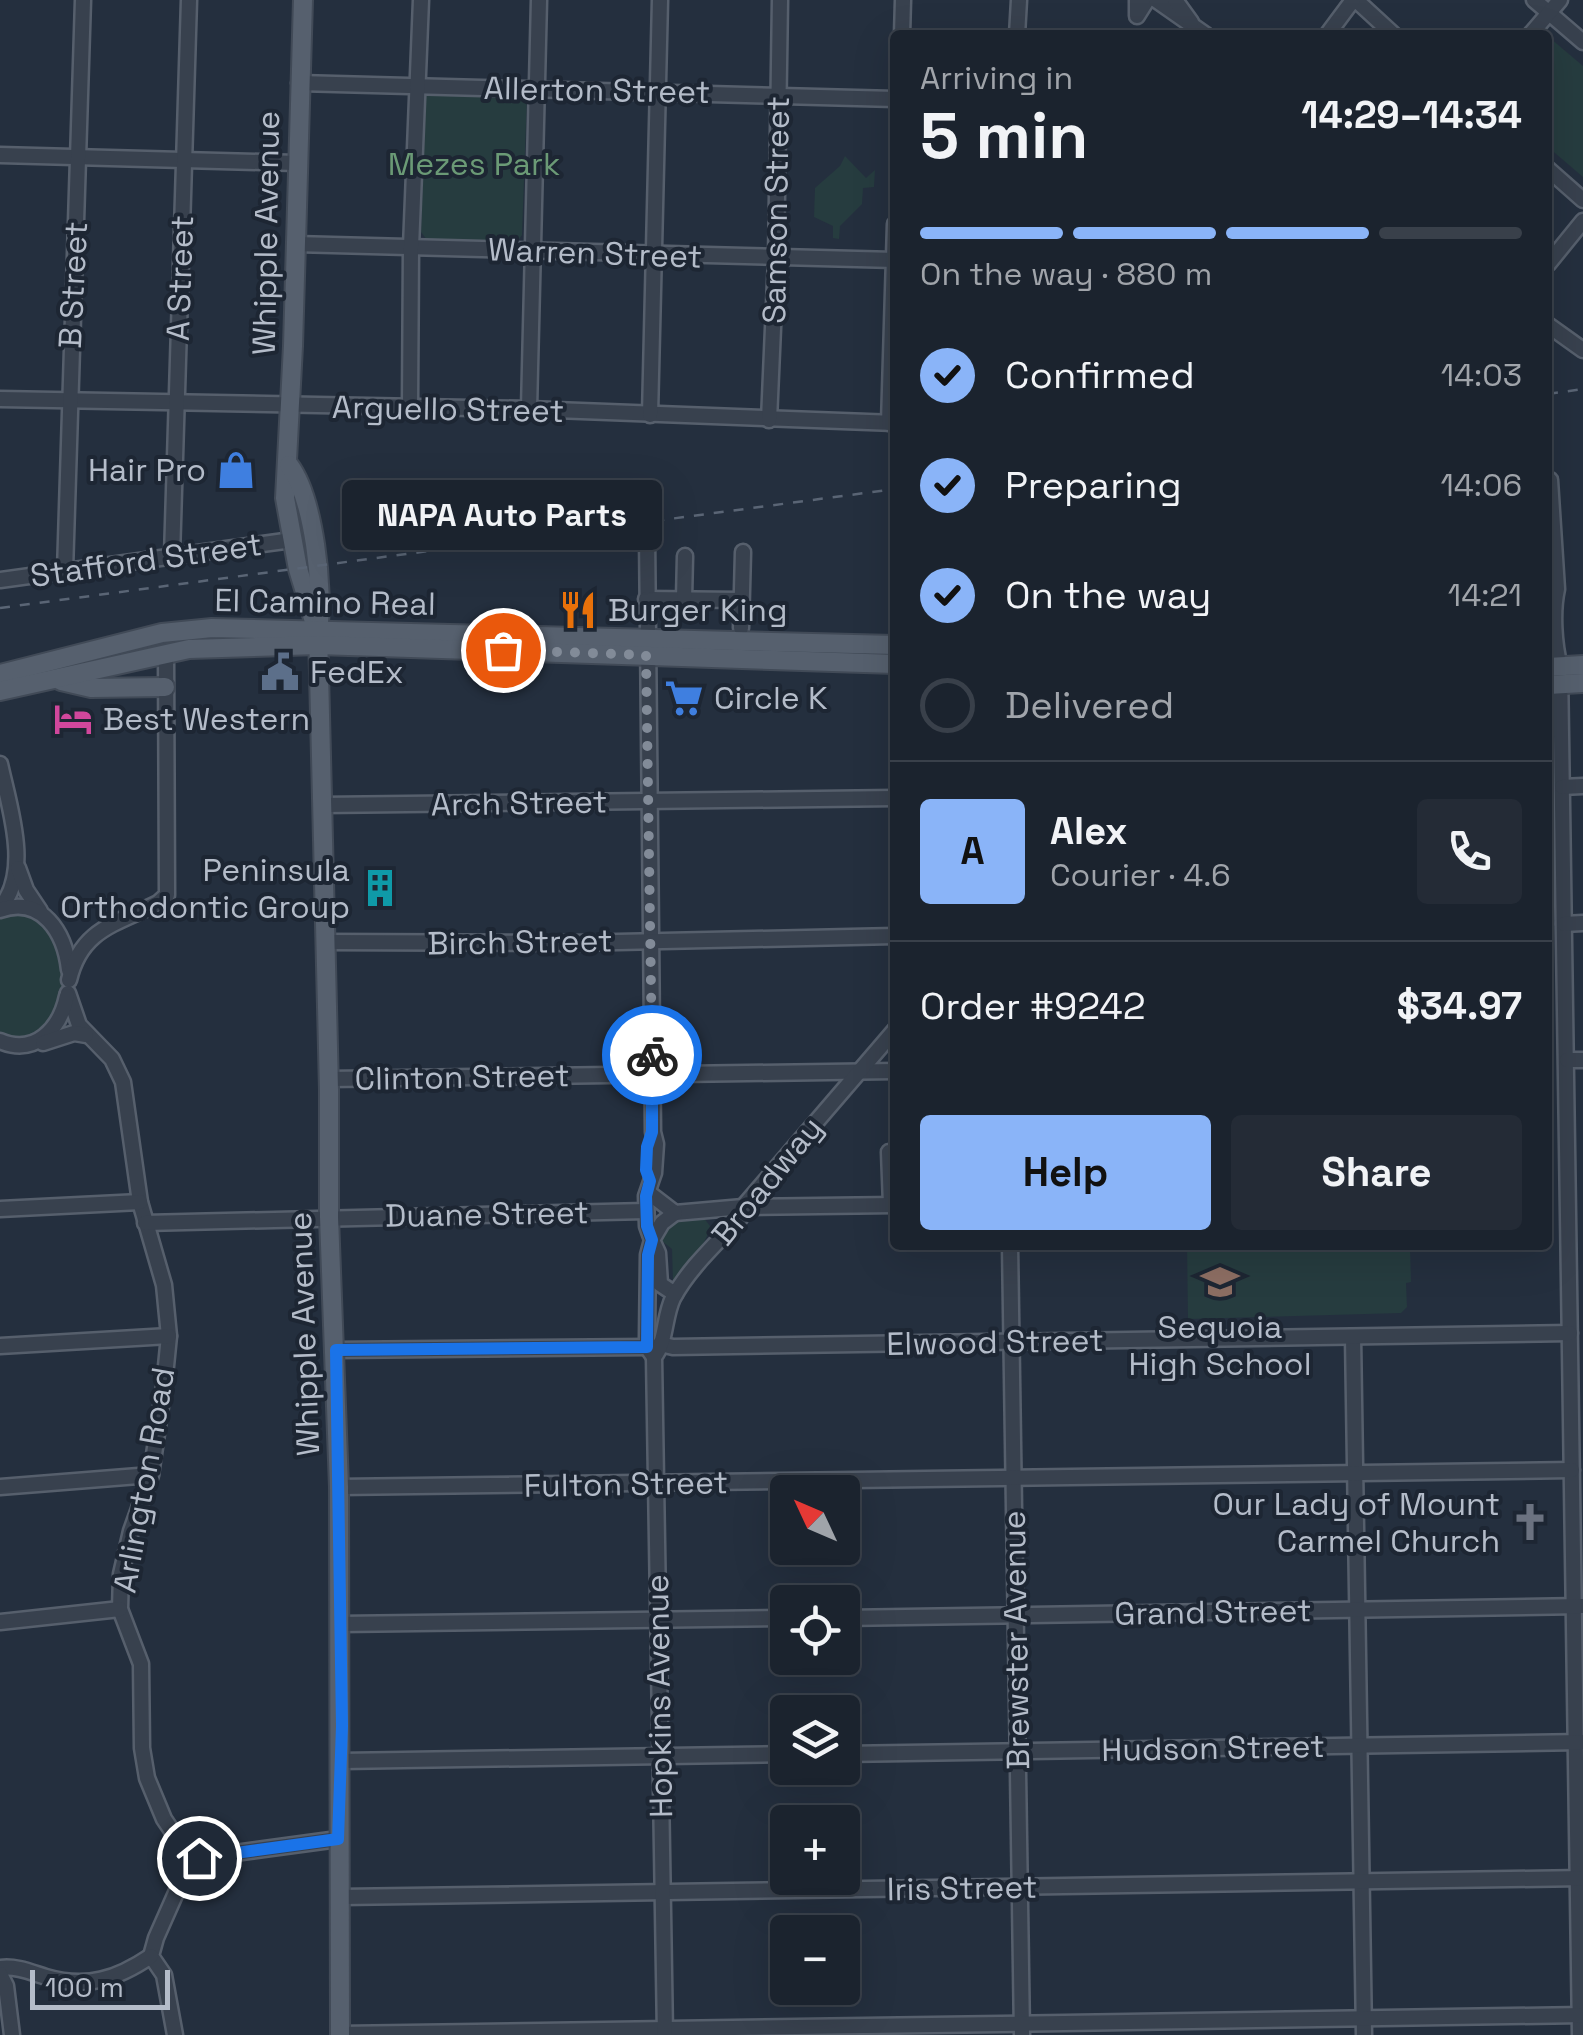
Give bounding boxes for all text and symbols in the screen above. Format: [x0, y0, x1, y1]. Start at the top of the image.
text: Arriving in [920, 58, 1073, 98]
street label: Allerton Street [483, 68, 711, 112]
text: 14:29–14:34 [1301, 91, 1522, 139]
text: 5 min [920, 94, 1088, 177]
street label: Samson Street [754, 96, 798, 324]
street label: Whipple Avenue [244, 111, 288, 355]
park label: Mezes Park [388, 144, 560, 184]
street label: A Street [158, 214, 202, 342]
street label: B Street [50, 220, 96, 350]
street label: Warren Street [487, 229, 703, 277]
text: On the way · 880 m [920, 254, 1212, 294]
icon: check [920, 348, 975, 403]
text: Confirmed [1005, 351, 1195, 399]
text: 14:03 [1441, 355, 1522, 395]
street label: Arguello Street [332, 387, 564, 431]
shop icon: Hair Pro [215, 449, 257, 491]
place label: Hair Pro [88, 450, 206, 490]
icon: check [920, 458, 975, 513]
text: Preparing [1005, 461, 1182, 509]
text: 14:06 [1440, 465, 1522, 505]
callout: NAPA Auto Parts [343, 480, 663, 550]
text: NAPA Auto Parts [377, 495, 627, 535]
street label: Stafford Street [28, 524, 264, 596]
icon: check [920, 568, 975, 623]
text: On the way [1005, 571, 1211, 619]
text: 14:21 [1448, 575, 1522, 615]
street label: El Camino Real [214, 580, 436, 624]
restaurant icon: Burger King [557, 589, 599, 631]
place label: Burger King [608, 590, 788, 630]
pin [461, 608, 546, 693]
icon: bag [476, 623, 531, 678]
public building icon: FedEx [259, 651, 301, 693]
place label: FedEx [310, 652, 404, 692]
supermarket icon: Circle K [663, 677, 705, 719]
place label: Circle K [714, 678, 828, 718]
text: Delivered [1005, 681, 1174, 729]
hotel icon: Best Western [52, 698, 94, 740]
place label: Best Western [103, 699, 310, 739]
street label: Arch Street [430, 781, 608, 825]
button: phone [1417, 799, 1522, 904]
text: Alex [1050, 807, 1127, 855]
text: A [960, 827, 985, 875]
place label: Peninsula Orthodontic Group [60, 850, 350, 927]
text: Courier · 4.6 [1050, 855, 1231, 895]
building icon: Peninsula Orthodontic Group [359, 867, 401, 909]
street label: Birch Street [427, 920, 613, 964]
text: Order #9242 [920, 982, 1146, 1030]
text: $34.97 [1397, 982, 1522, 1030]
courier [602, 1005, 702, 1105]
icon: bike [625, 1028, 680, 1083]
street label: Clinton Street [354, 1055, 570, 1099]
street label: Broadway [703, 1109, 831, 1253]
button: Help [920, 1115, 1211, 1230]
button: Share [1231, 1115, 1522, 1230]
street label: Duane Street [385, 1192, 589, 1236]
street label: Whipple Avenue [280, 1211, 328, 1457]
school or university icon: Sequoia High School [1199, 1261, 1241, 1303]
place label: Sequoia High School [1129, 1307, 1311, 1384]
street label: Elwood Street [886, 1320, 1104, 1364]
street label: Arlington Road [104, 1364, 184, 1596]
street label: Fulton Street [524, 1462, 728, 1506]
north arrow [770, 1475, 860, 1565]
map controls [770, 1475, 860, 2005]
place label: Our Lady of Mount Carmel Church [1212, 1484, 1500, 1561]
church icon: Our Lady of Mount Carmel Church [1509, 1501, 1551, 1543]
street label: Brewster Avenue [994, 1510, 1038, 1770]
street label: Hopkins Avenue [637, 1574, 681, 1818]
button: locate [770, 1585, 860, 1675]
street label: Grand Street [1114, 1590, 1312, 1634]
button: layers [770, 1695, 860, 1785]
street label: Hudson Street [1101, 1726, 1325, 1770]
button: + [770, 1805, 860, 1895]
pin [157, 1816, 242, 1901]
icon: home [172, 1831, 227, 1886]
street label: Iris Street [886, 1867, 1038, 1909]
button: − [770, 1915, 860, 2005]
scale bar [30, 1965, 170, 2010]
text: 100 m [45, 1969, 124, 2005]

